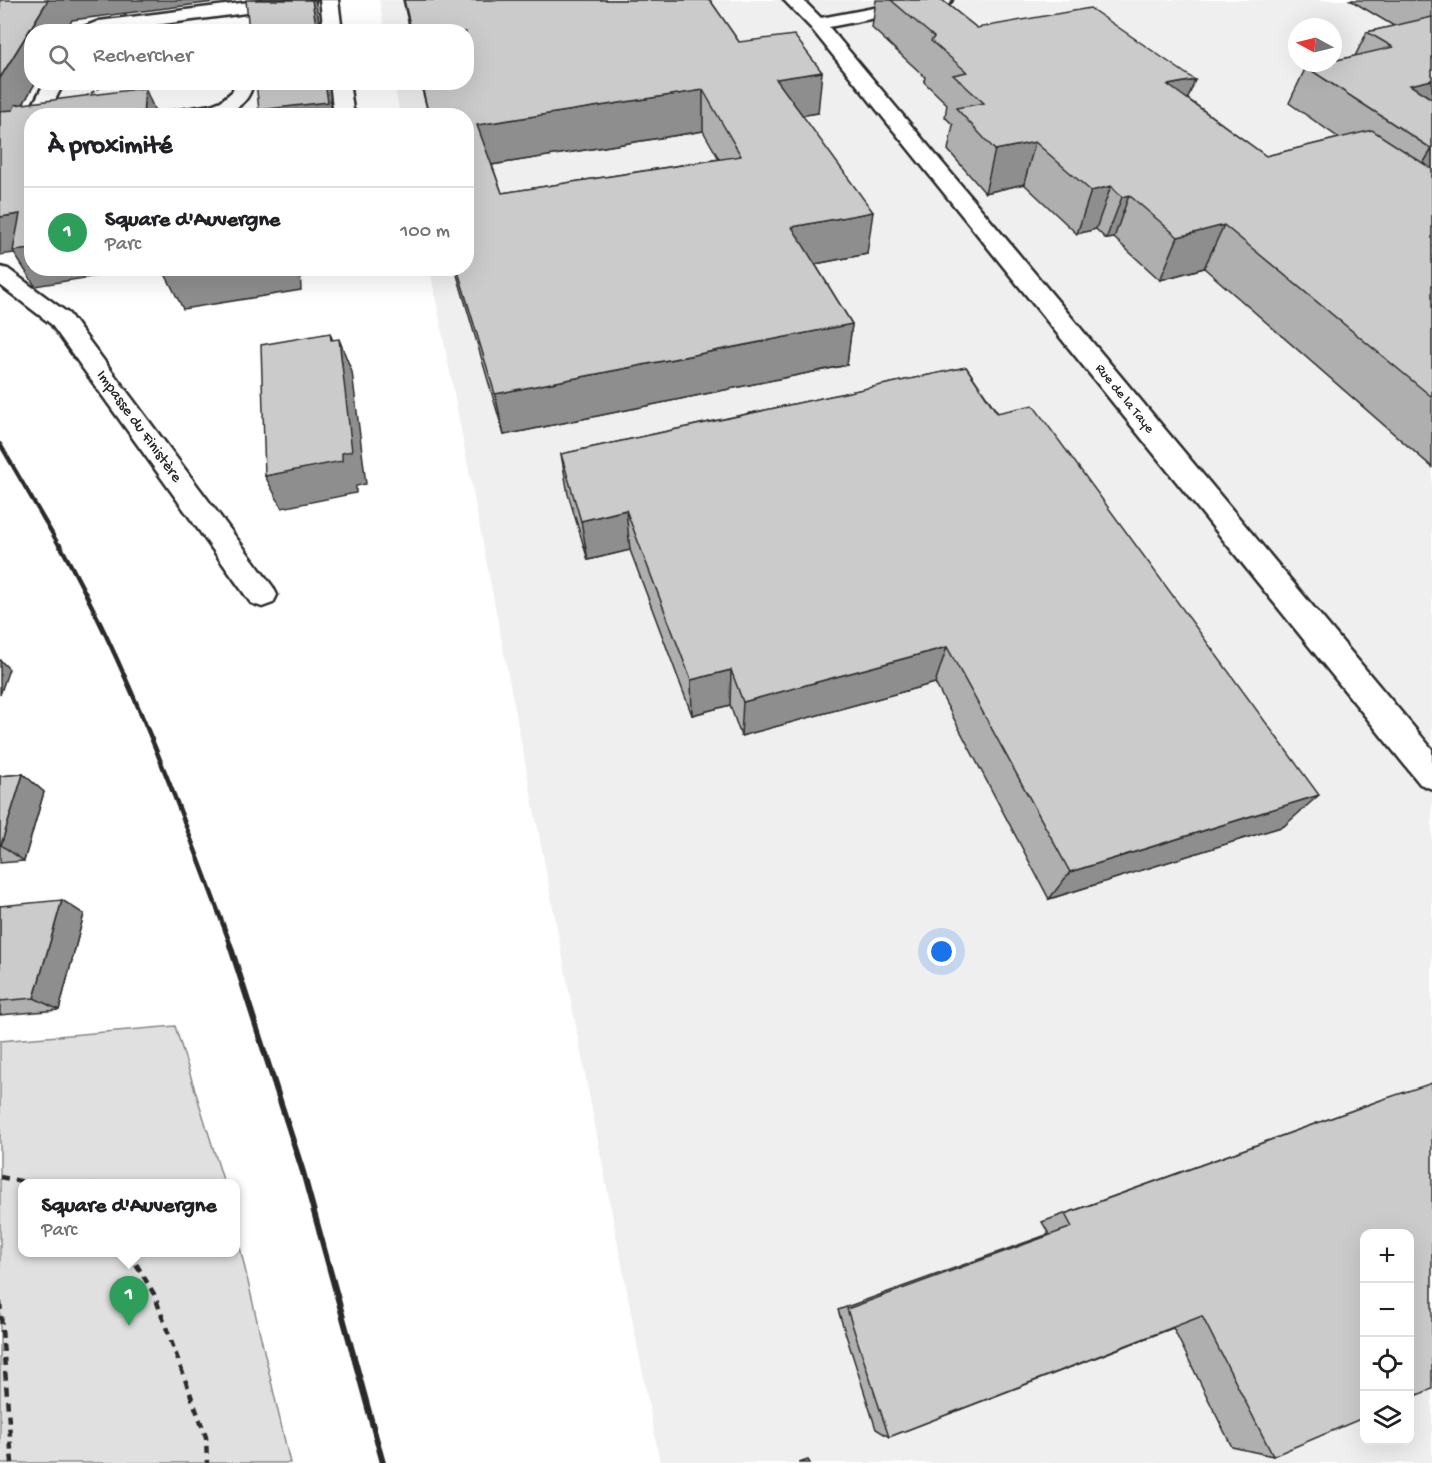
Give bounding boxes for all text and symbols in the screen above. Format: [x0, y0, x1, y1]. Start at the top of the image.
north arrow [1288, 18, 1342, 72]
search box [24, 24, 474, 90]
icon: search [45, 41, 78, 74]
text: Rechercher [93, 44, 193, 70]
text: À proximité [48, 132, 172, 163]
text: Square d'Auvergne [105, 208, 280, 234]
text: 1 [63, 221, 72, 244]
text: 100 m [400, 221, 450, 244]
text: Parc [105, 234, 141, 257]
street label: Rue de la Taye [1091, 361, 1158, 438]
street label: Impasse du Finistère [91, 367, 185, 487]
your location [927, 937, 956, 966]
popup [18, 1179, 240, 1257]
text: Square d'Auvergne [41, 1194, 217, 1220]
text: Parc [41, 1220, 77, 1243]
map controls [1360, 1229, 1414, 1445]
button: + [1360, 1229, 1414, 1283]
pin: 1 [110, 1276, 148, 1326]
button: − [1360, 1283, 1414, 1337]
button: locate [1360, 1337, 1414, 1391]
button: layers [1360, 1391, 1414, 1445]

